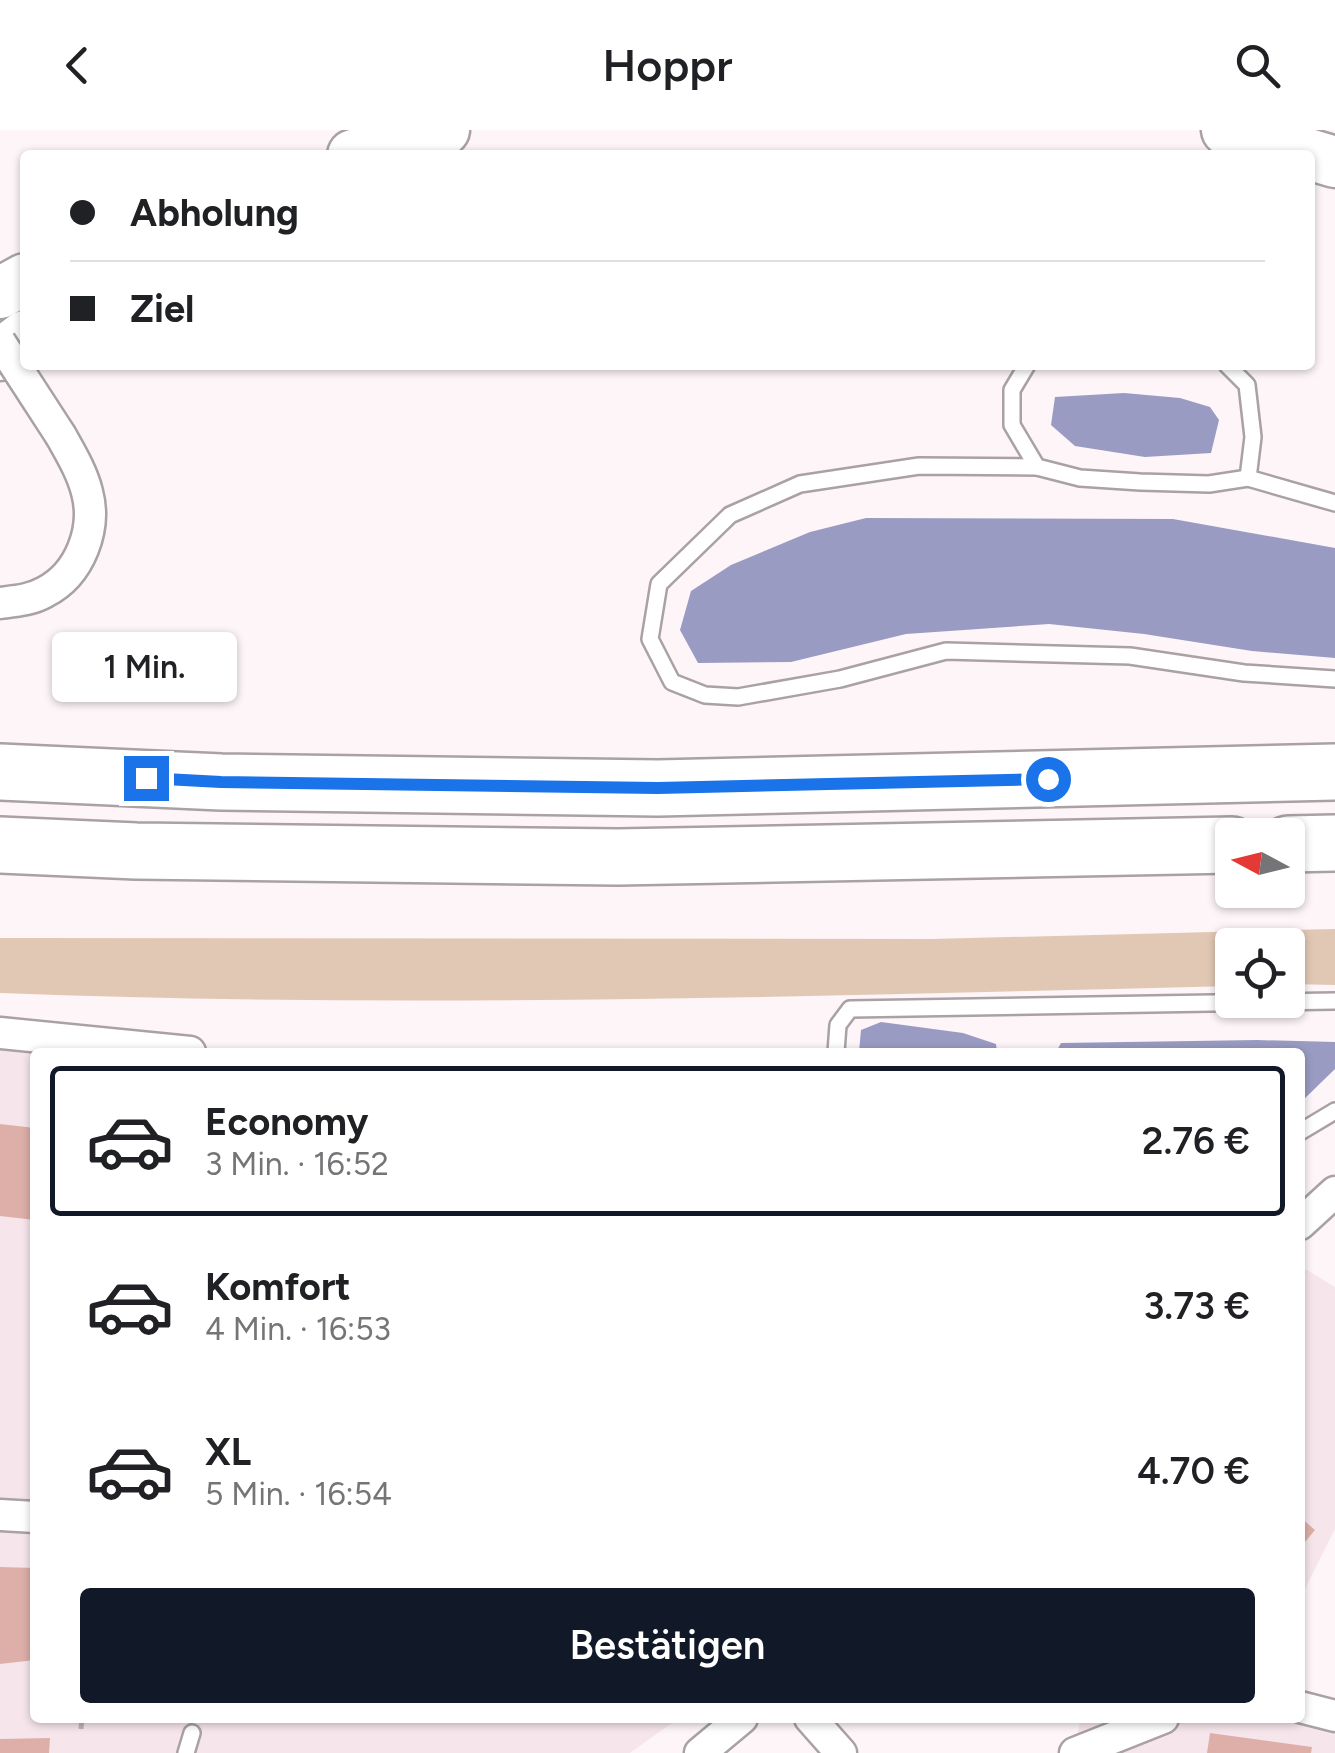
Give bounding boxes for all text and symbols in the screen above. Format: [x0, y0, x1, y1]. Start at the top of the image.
icon: back [50, 38, 105, 93]
text: Hoppr [603, 38, 732, 92]
icon: search [1230, 38, 1285, 93]
text: Abholung [130, 190, 299, 236]
text: Ziel [130, 286, 194, 332]
callout: 1 Min. [54, 633, 238, 703]
text: 1 Min. [104, 648, 185, 686]
route end [124, 756, 169, 801]
route start [1026, 757, 1071, 802]
north arrow [1215, 818, 1305, 908]
map controls [1215, 818, 1305, 1018]
button: locate [1215, 928, 1305, 1018]
icon: car [85, 1096, 175, 1186]
text: Economy [205, 1099, 368, 1145]
text: 2.76 € [1142, 1118, 1250, 1164]
text: 3 Min. · 16:52 [205, 1145, 389, 1183]
icon: car [85, 1261, 175, 1351]
text: Komfort [205, 1264, 351, 1310]
text: 3.73 € [1143, 1283, 1250, 1329]
text: 4 Min. · 16:53 [205, 1310, 391, 1348]
icon: car [85, 1426, 175, 1516]
text: XL [205, 1429, 251, 1475]
text: 4.70 € [1137, 1448, 1250, 1494]
text: 5 Min. · 16:54 [205, 1475, 392, 1513]
button: Bestätigen [80, 1588, 1255, 1703]

